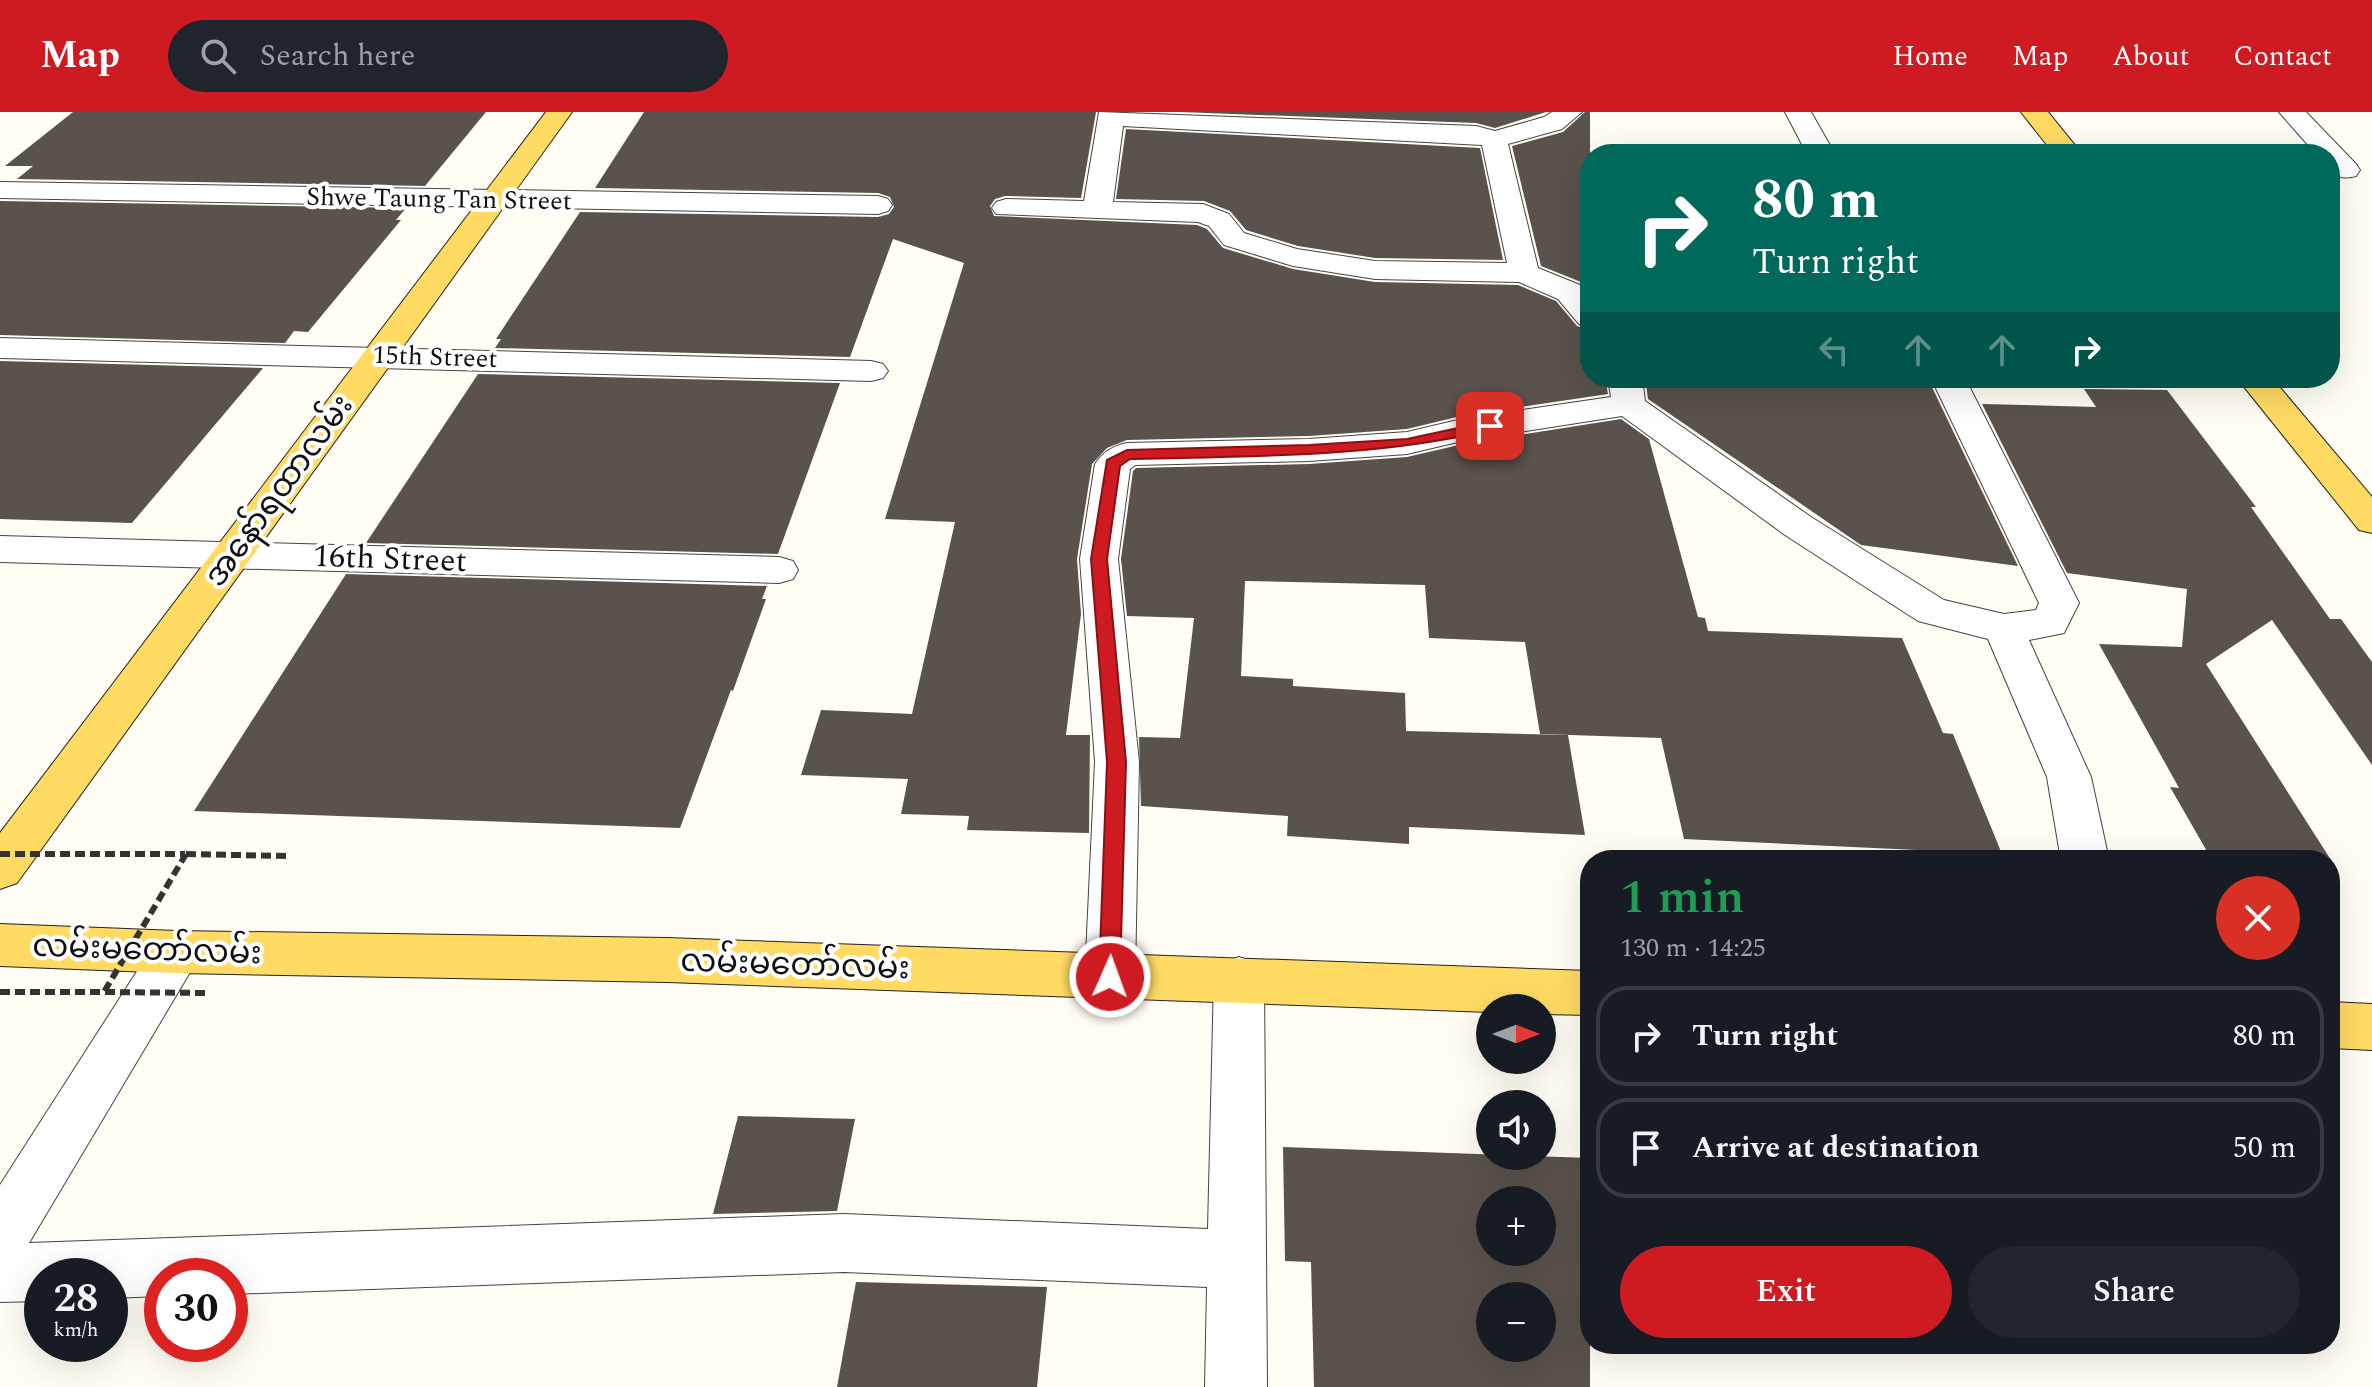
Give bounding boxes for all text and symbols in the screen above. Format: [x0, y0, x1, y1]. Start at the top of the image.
search box [168, 20, 728, 92]
text: Map [40, 27, 120, 85]
text: Search here [260, 33, 415, 79]
icon: search [196, 34, 240, 78]
text: Home [1892, 35, 1968, 78]
text: Map [2012, 35, 2068, 78]
text: About [2112, 35, 2189, 78]
text: Contact [2233, 35, 2332, 78]
text: 80 m [1752, 158, 1879, 243]
icon: right [1620, 176, 1724, 280]
street label: Shwe Taung Tan Street [306, 177, 572, 221]
text: Turn right [1752, 235, 1919, 290]
icon: left [1812, 328, 1856, 372]
icon: ahead [1896, 328, 1940, 372]
icon: ahead [1980, 328, 2024, 372]
icon: right [2064, 328, 2108, 372]
street label: 15th Street [372, 335, 498, 379]
street label: အနော်ရထာလမ်း [192, 384, 366, 598]
pin [1456, 392, 1524, 460]
icon: arrive [1468, 404, 1512, 448]
street label: 16th Street [312, 532, 468, 586]
text: 1 min [1620, 861, 1745, 934]
button: close [2216, 876, 2300, 960]
street label: လမ်းမတော်လမ်း [32, 922, 262, 978]
text: 130 m · 14:25 [1620, 928, 1766, 968]
position arrow [1068, 935, 1152, 1019]
street label: လမ်းမတော်လမ်း [680, 937, 910, 993]
north arrow [1476, 994, 1556, 1074]
map controls [1476, 994, 1556, 1362]
text: Turn right [1692, 1013, 1838, 1059]
text: 80 m [2233, 1013, 2296, 1059]
icon: right [1624, 1014, 1668, 1058]
button: sound [1476, 1090, 1556, 1170]
text: Arrive at destination [1692, 1125, 1979, 1171]
text: 50 m [2233, 1125, 2296, 1171]
icon: arrive [1624, 1126, 1668, 1170]
button: + [1476, 1186, 1556, 1266]
button: Exit [1620, 1246, 1952, 1338]
button: Share [1968, 1246, 2300, 1338]
speed limit sign: 30 [144, 1258, 248, 1362]
text: 28 [54, 1269, 98, 1330]
button: − [1476, 1282, 1556, 1362]
text: km/h [54, 1315, 99, 1345]

